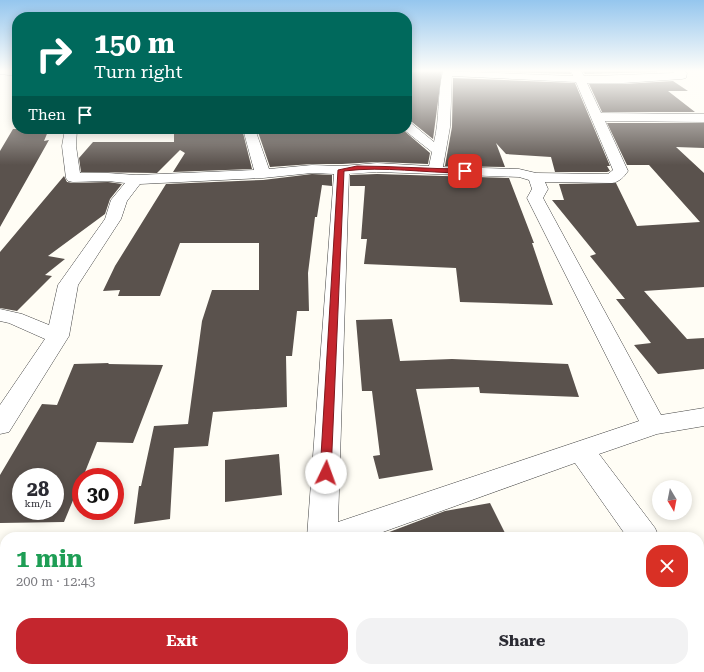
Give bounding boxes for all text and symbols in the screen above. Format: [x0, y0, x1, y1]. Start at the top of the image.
text: 150 m [94, 27, 175, 60]
icon: right [28, 28, 80, 80]
text: Turn right [94, 61, 182, 82]
icon: arrive [74, 104, 96, 126]
text: Then [28, 106, 66, 124]
pin [448, 154, 482, 188]
icon: arrive [454, 160, 476, 182]
position arrow [305, 452, 347, 494]
speed limit sign: 30 [72, 468, 124, 520]
text: 28 [27, 477, 49, 501]
north arrow [652, 480, 692, 520]
map controls [652, 480, 692, 520]
text: km/h [25, 498, 51, 509]
text: 1 min [16, 545, 83, 573]
button: close [646, 545, 688, 587]
text: 200 m · 12:43 [16, 574, 95, 589]
button: Exit [16, 618, 348, 664]
button: Share [356, 618, 688, 664]

